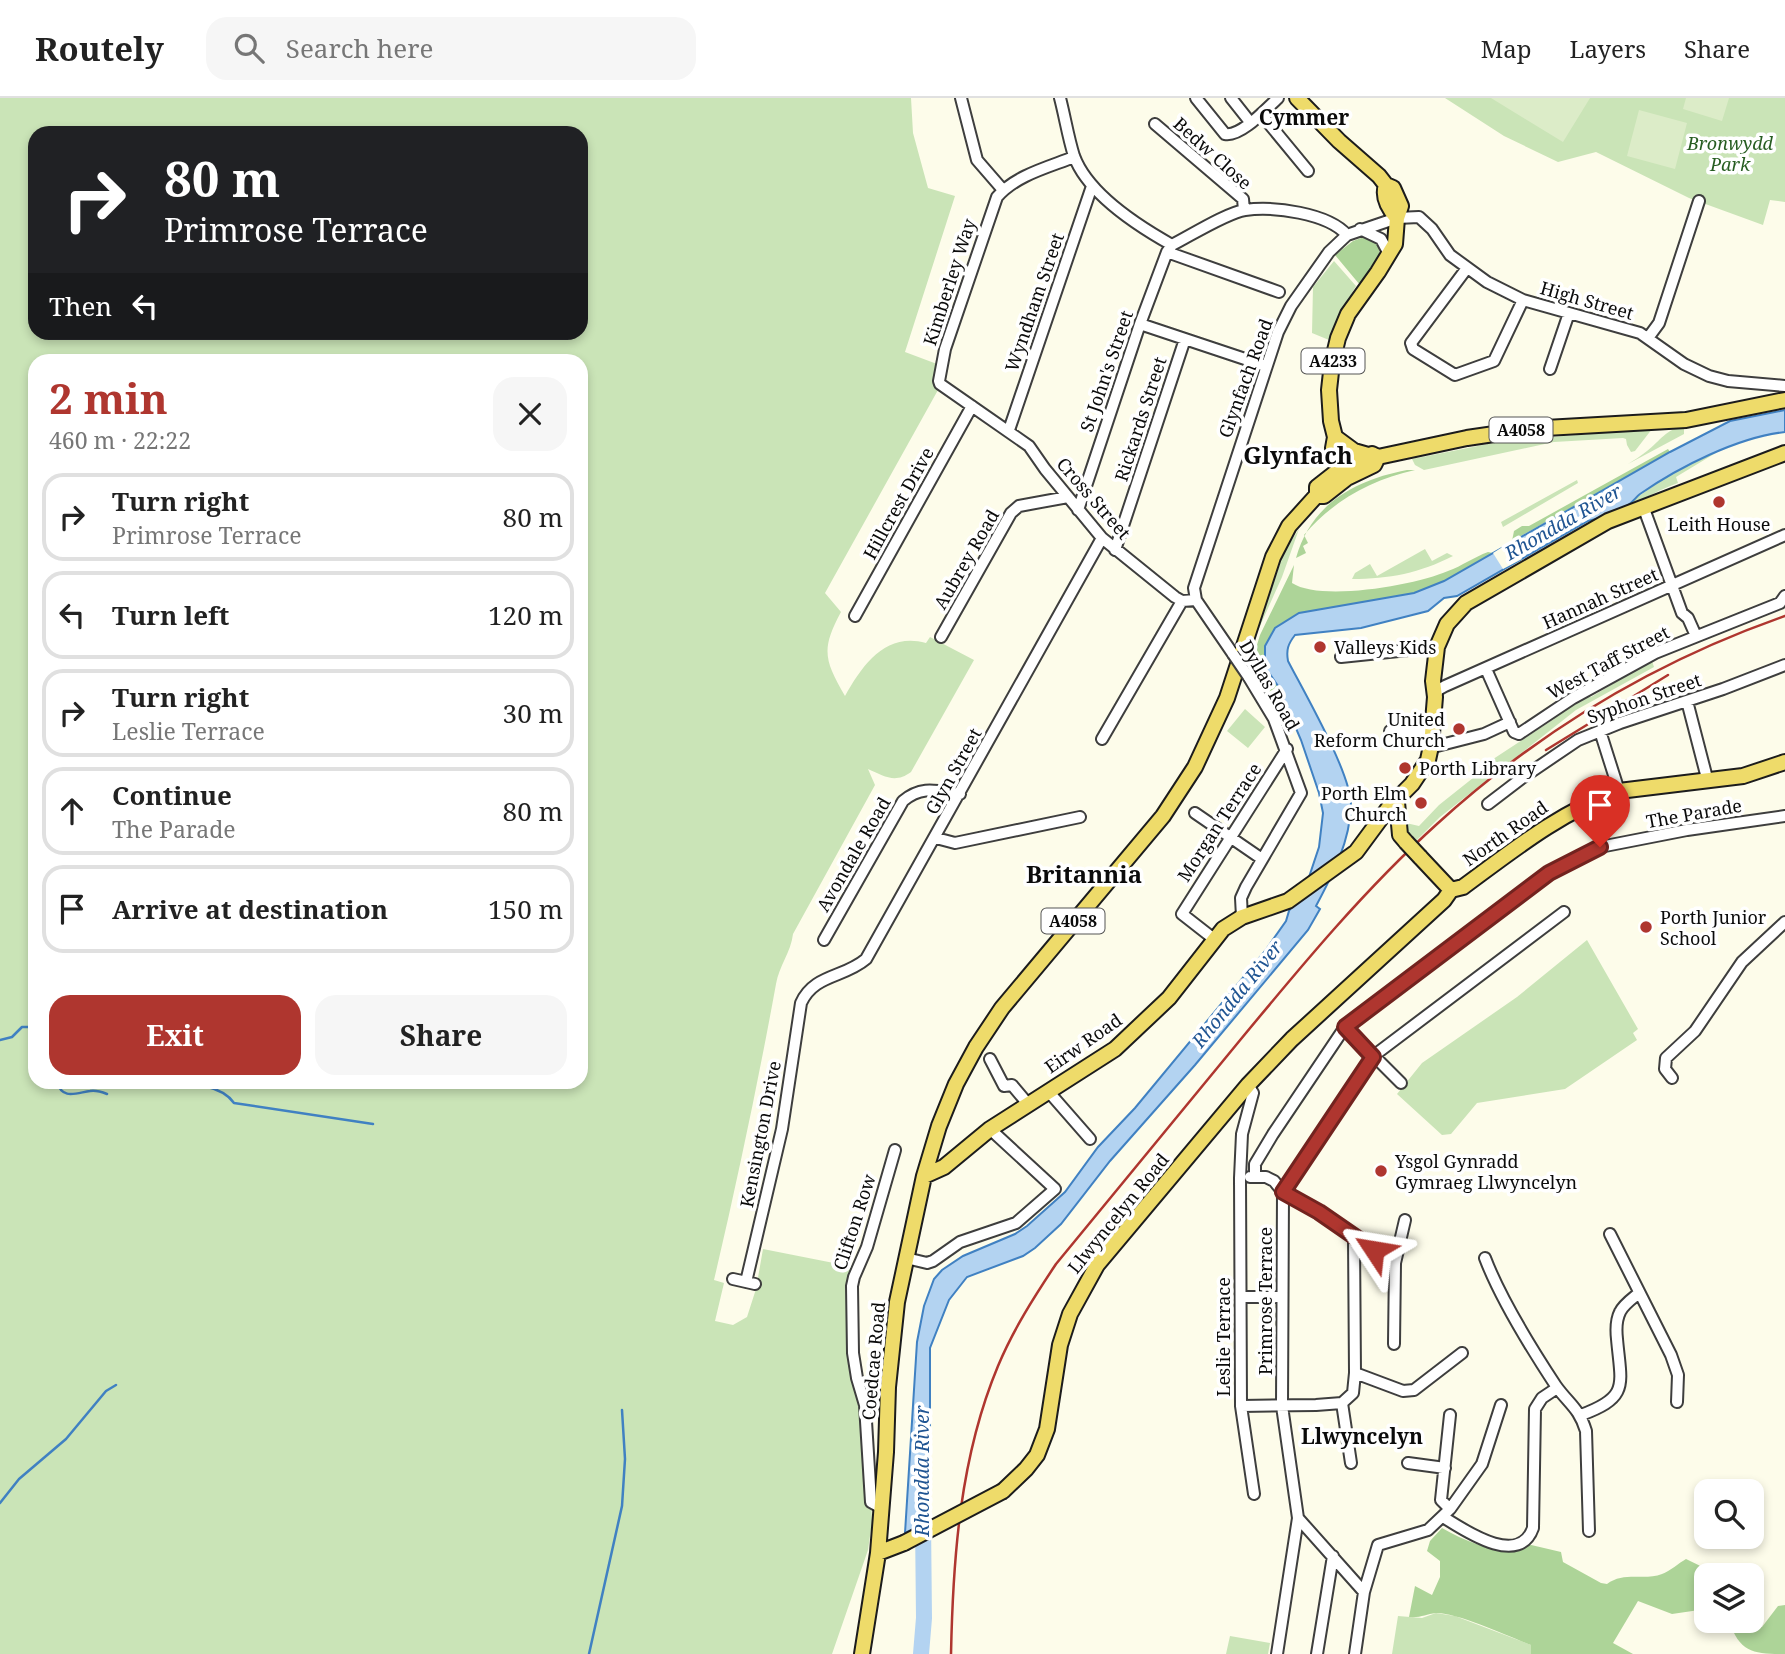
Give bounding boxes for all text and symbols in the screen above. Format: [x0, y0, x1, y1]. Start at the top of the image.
search box [206, 17, 696, 80]
text: Routely [35, 26, 164, 71]
icon: search [230, 29, 268, 67]
text: Search here [286, 30, 433, 66]
text: Map [1481, 32, 1532, 65]
text: Layers [1570, 32, 1646, 65]
text: Share [1684, 32, 1750, 65]
district label: Cymmer [1259, 103, 1349, 131]
street label: Bedw Close [1169, 111, 1257, 195]
park label: Bronwydd Park [1686, 131, 1774, 176]
text: 80 m [164, 145, 280, 211]
icon: right [49, 154, 140, 245]
text: Primrose Terrace [164, 208, 428, 251]
street label: Kimberley Way [917, 215, 981, 349]
street label: Wyndham Street [999, 229, 1069, 375]
street label: High Street [1538, 275, 1636, 325]
icon: left [126, 287, 164, 325]
text: Then [49, 288, 112, 324]
street label: St John's Street [1074, 307, 1138, 435]
street label: Glynfach Road [1212, 315, 1278, 441]
road number: A4233 [1302, 348, 1364, 374]
street label: Rickards Street [1109, 354, 1171, 484]
text: 2 min [49, 369, 168, 426]
button: close [493, 377, 567, 451]
road number: A4058 [1490, 418, 1552, 442]
text: 460 m · 22:22 [49, 424, 191, 456]
district label: Glynfach [1243, 438, 1353, 471]
street label: Hillcrest Drive [857, 443, 939, 563]
street label: Cross Street [1052, 452, 1136, 544]
water label: Rhondda River [1499, 478, 1626, 567]
text: Turn right [112, 483, 249, 519]
marker: Leith House [1711, 494, 1727, 510]
icon: right [53, 498, 91, 536]
text: 80 m [503, 499, 563, 535]
street label: Aubrey Road [928, 505, 1004, 613]
place label: Leith House [1668, 512, 1770, 536]
text: Primrose Terrace [112, 519, 302, 551]
street label: Hannah Street [1538, 562, 1662, 634]
icon: left [53, 596, 91, 634]
text: Turn left [112, 597, 229, 633]
text: 120 m [488, 597, 563, 633]
street label: West Taff Street [1543, 620, 1673, 704]
street label: Dyllas Road [1234, 635, 1306, 735]
place label: Valleys Kids [1334, 635, 1437, 659]
marker: Valleys Kids [1312, 639, 1328, 655]
street label: Syphon Street [1584, 667, 1704, 729]
text: Turn right [112, 679, 249, 715]
icon: right [53, 694, 91, 732]
text: 30 m [503, 695, 563, 731]
place label: United Reform Church [1314, 707, 1445, 752]
text: Leslie Terrace [112, 715, 265, 747]
marker: United Reform Church [1451, 721, 1467, 737]
street label: Glyn Street [919, 724, 987, 818]
place label: Porth Library [1419, 756, 1537, 780]
street label: Morgan Terrace [1172, 758, 1266, 886]
marker: Porth Library [1397, 760, 1413, 776]
pin [1570, 775, 1630, 847]
text: Continue [112, 777, 232, 813]
place label: Porth Elm Church [1321, 781, 1407, 826]
icon: arrive [1581, 786, 1619, 824]
icon: ahead [53, 792, 91, 830]
street label: Avondale Road [810, 792, 896, 916]
text: 80 m [503, 793, 563, 829]
street label: The Parade [1644, 793, 1744, 833]
marker: Porth Elm Church [1413, 795, 1429, 811]
street label: North Road [1458, 795, 1552, 871]
text: The Parade [112, 813, 236, 845]
district label: Britannia [1026, 857, 1142, 890]
icon: arrive [53, 890, 91, 928]
text: Arrive at destination [112, 891, 388, 927]
text: 150 m [488, 891, 563, 927]
place label: Porth Junior School [1660, 905, 1767, 950]
road number: A4058 [1042, 908, 1104, 934]
marker: Porth Junior School [1638, 919, 1654, 935]
water label: Rhondda River [1185, 935, 1288, 1054]
button: Exit [49, 995, 301, 1075]
button: Share [315, 995, 567, 1075]
street label: Eirw Road [1040, 1008, 1126, 1078]
street label: Kensington Drive [734, 1059, 786, 1209]
street label: Llwyncelyn Road [1062, 1148, 1174, 1278]
place label: Ysgol Gynradd Gymraeg Llwyncelyn [1394, 1149, 1578, 1194]
marker: Ysgol Gynradd Gymraeg Llwyncelyn [1373, 1163, 1389, 1179]
street label: Clifton Row [827, 1170, 881, 1273]
position arrow [1337, 1213, 1411, 1287]
street label: Primrose Terrace [1253, 1227, 1277, 1375]
street label: Leslie Terrace [1211, 1277, 1235, 1397]
street label: Coedcae Road [856, 1301, 890, 1421]
water label: Rhondda River [909, 1405, 935, 1538]
district label: Llwyncelyn [1301, 1422, 1423, 1450]
map controls [1694, 1479, 1764, 1633]
button: search [1694, 1479, 1764, 1549]
button: layers [1694, 1563, 1764, 1633]

